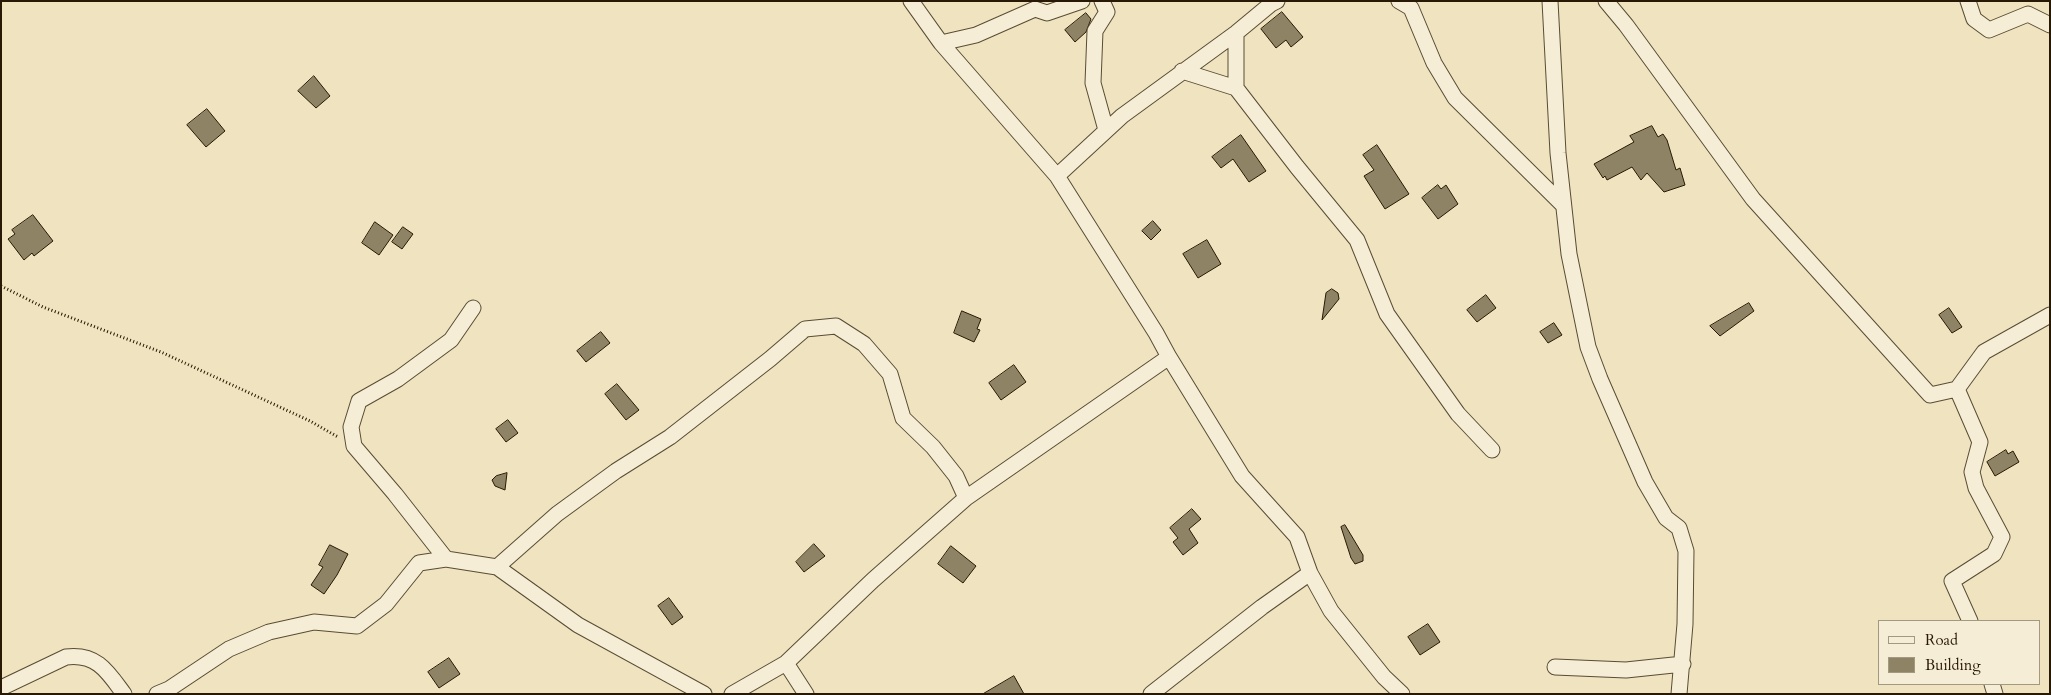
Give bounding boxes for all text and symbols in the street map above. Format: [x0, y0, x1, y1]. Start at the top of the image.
legend [1878, 620, 2041, 685]
text: Road [1925, 630, 1958, 650]
text: Building [1925, 655, 1981, 675]

